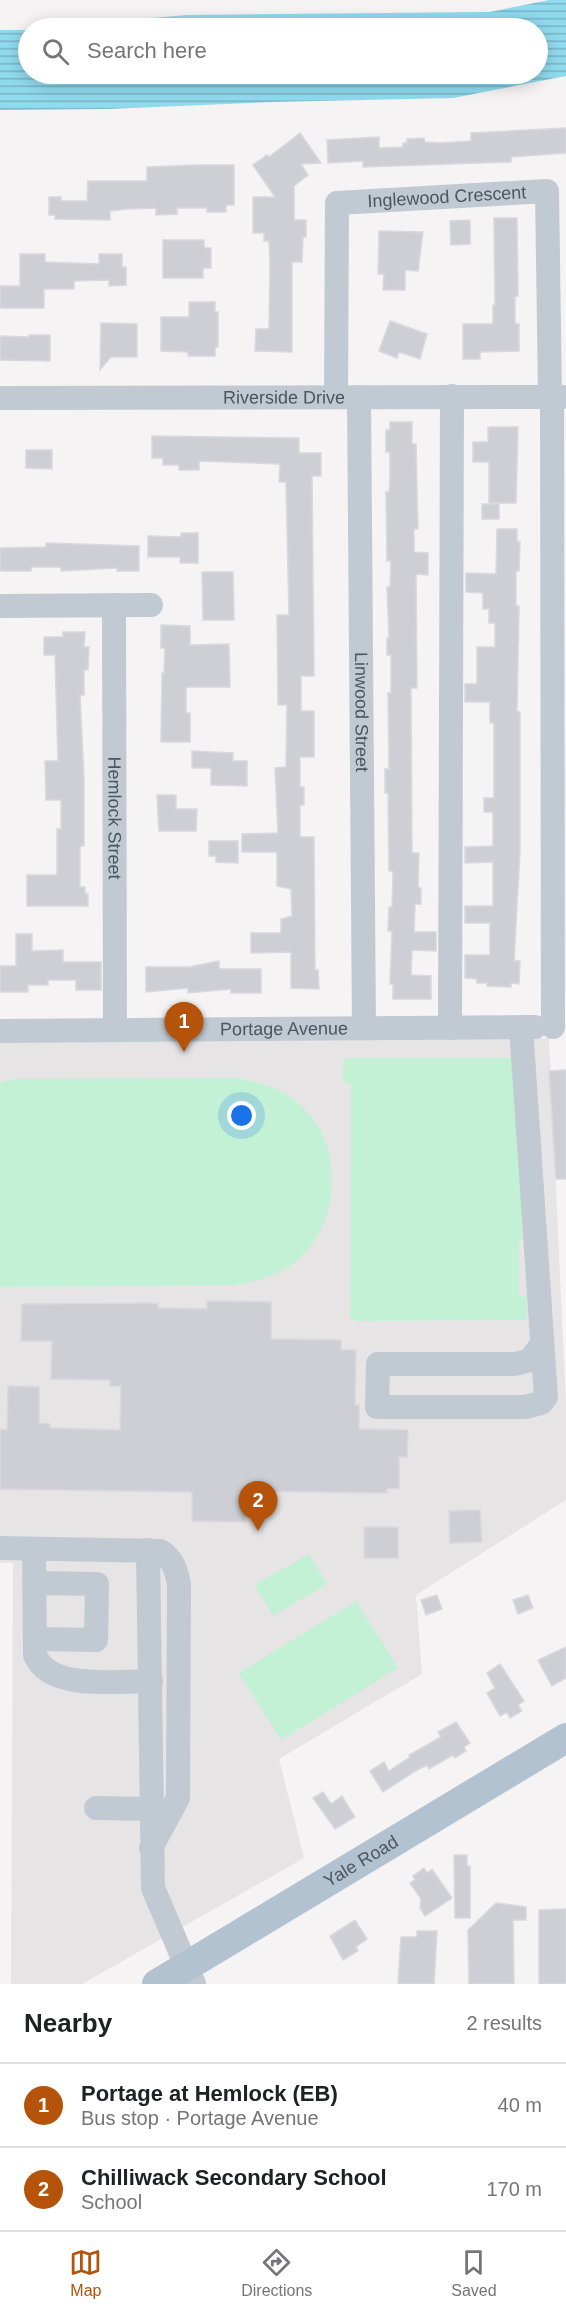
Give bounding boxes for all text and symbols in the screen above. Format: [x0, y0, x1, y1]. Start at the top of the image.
search box [18, 18, 548, 84]
icon: search [39, 35, 72, 68]
text: Search here [87, 38, 207, 63]
street label: Inglewood Crescent [367, 182, 527, 211]
street label: Riverside Drive [223, 387, 345, 408]
street label: Linwood Street [351, 652, 372, 772]
street label: Hemlock Street [104, 756, 125, 880]
pin: 1 [164, 1002, 204, 1052]
street label: Portage Avenue [220, 1018, 348, 1039]
your location [227, 1101, 256, 1130]
pin: 2 [238, 1482, 278, 1531]
street label: Yale Road [320, 1831, 402, 1891]
text: Nearby [24, 2008, 112, 2038]
text: 2 results [466, 2012, 542, 2034]
text: Portage at Hemlock (EB) [81, 2081, 338, 2106]
text: 1 [38, 2094, 49, 2116]
text: 40 m [498, 2094, 542, 2116]
text: Bus stop · Portage Avenue [81, 2107, 319, 2129]
text: Chilliwack Secondary School [81, 2165, 387, 2190]
text: 2 [38, 2178, 49, 2200]
text: 170 m [486, 2178, 542, 2200]
text: School [81, 2191, 142, 2213]
tab: Map [69, 2246, 102, 2300]
tab: Directions [241, 2246, 312, 2300]
tab: Saved [451, 2246, 497, 2300]

